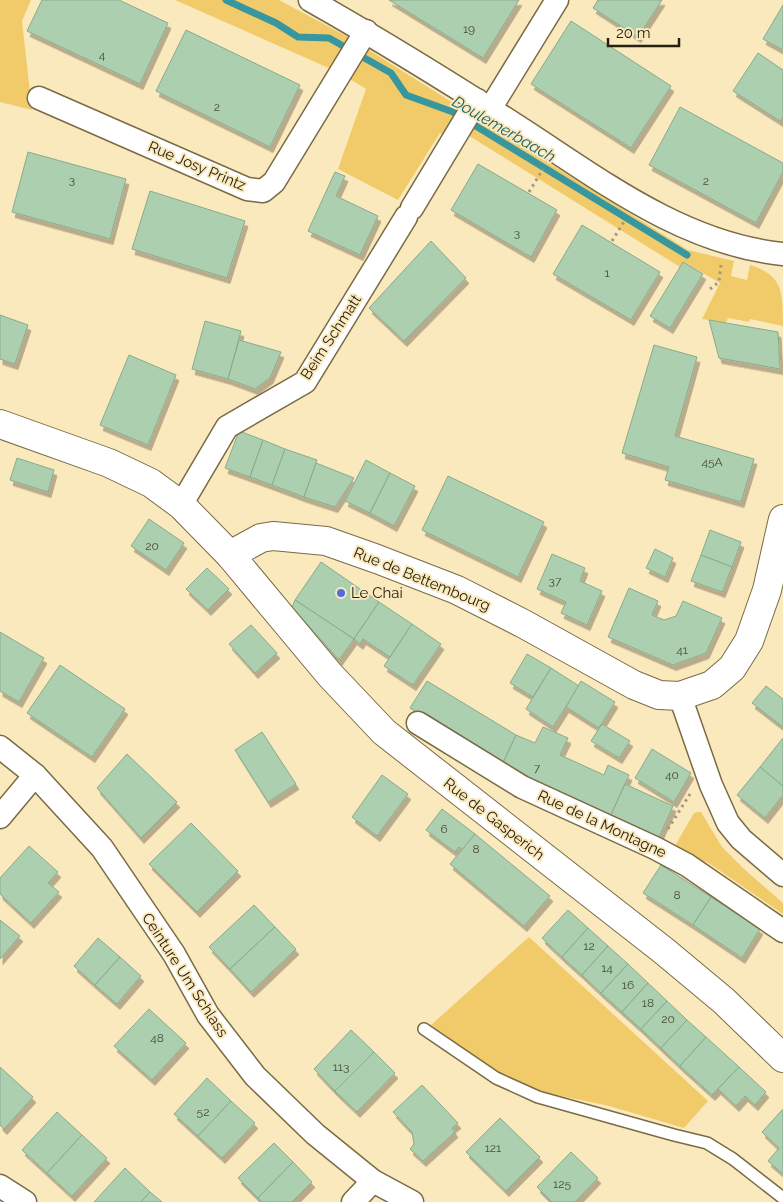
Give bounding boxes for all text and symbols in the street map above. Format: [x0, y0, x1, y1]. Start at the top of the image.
scale bar [608, 15, 679, 47]
house number: 19 [463, 22, 475, 36]
text: 20 m [616, 24, 651, 42]
house number: 4 [99, 48, 106, 62]
water label: Doulemerbaach [449, 92, 559, 166]
house number: 2 [214, 100, 220, 114]
street label: Rue Josy Printz [145, 137, 249, 195]
house number: 3 [69, 173, 75, 187]
house number: 2 [703, 174, 709, 188]
house number: 3 [514, 226, 520, 240]
house number: 1 [604, 266, 610, 280]
street label: Beim Schmatt [297, 291, 365, 383]
house number: 45A [701, 455, 723, 469]
house number: 20 [145, 539, 159, 553]
street label: Rue de Bettembourg [351, 543, 493, 615]
house number: 37 [549, 574, 562, 588]
place label: Le Chai [351, 584, 403, 602]
marker: Le Chai [335, 587, 347, 599]
house number: 41 [676, 643, 688, 657]
house number: 7 [534, 761, 541, 775]
house number: 40 [665, 768, 679, 782]
street label: Rue de Gasperich [440, 774, 548, 864]
street label: Rue de la Montagne [535, 786, 669, 862]
house number: 6 [440, 822, 448, 836]
house number: 8 [472, 842, 480, 856]
house number: 8 [673, 888, 681, 902]
street label: Ceinture Um Schlass [138, 910, 232, 1040]
house number: 12 [583, 939, 595, 953]
house number: 14 [601, 961, 613, 975]
house number: 16 [622, 978, 634, 992]
house number: 18 [642, 996, 654, 1010]
house number: 20 [661, 1012, 675, 1026]
house number: 48 [150, 1031, 164, 1045]
house number: 113 [333, 1060, 349, 1074]
house number: 52 [197, 1105, 209, 1119]
house number: 121 [485, 1141, 501, 1155]
house number: 125 [553, 1177, 571, 1191]

